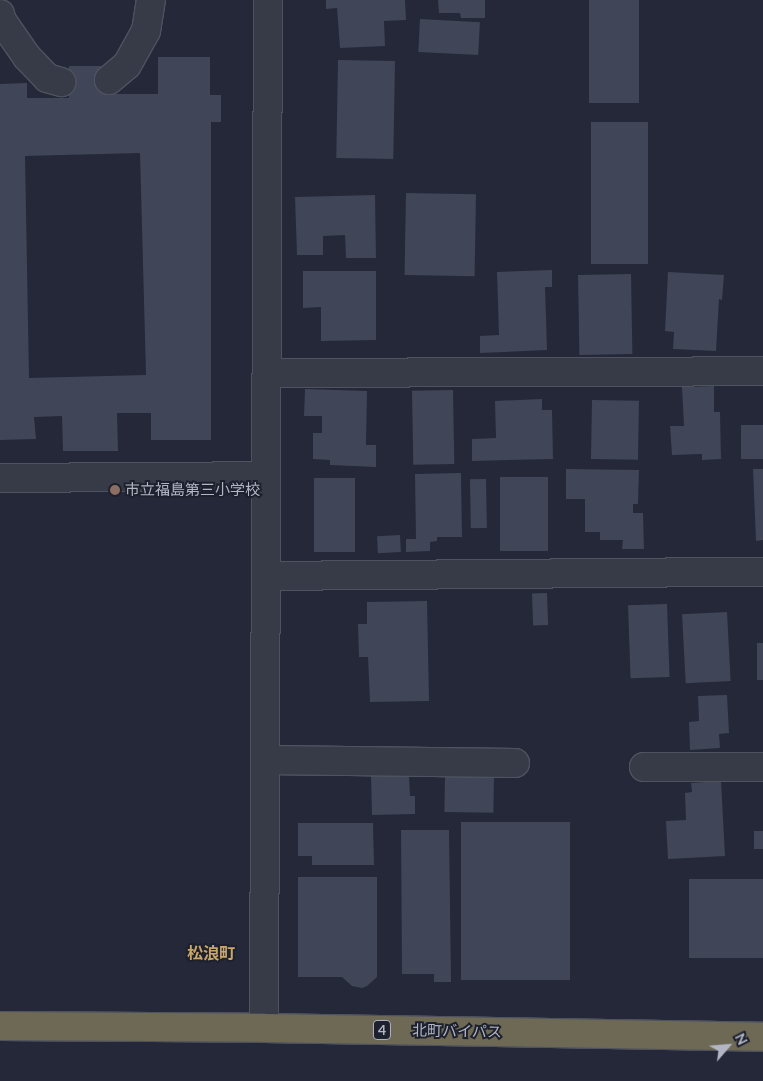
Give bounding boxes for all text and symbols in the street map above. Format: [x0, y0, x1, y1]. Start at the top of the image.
place label: 市立福島第三小学校 [125, 481, 260, 499]
marker: 市立福島第三小学校 [109, 484, 121, 496]
district label: 松浪町 [187, 943, 235, 963]
road number: 4 [372, 1018, 392, 1042]
street label: 北町バイパス [412, 1021, 502, 1041]
north arrow [703, 1021, 753, 1071]
text: N [732, 1030, 752, 1048]

